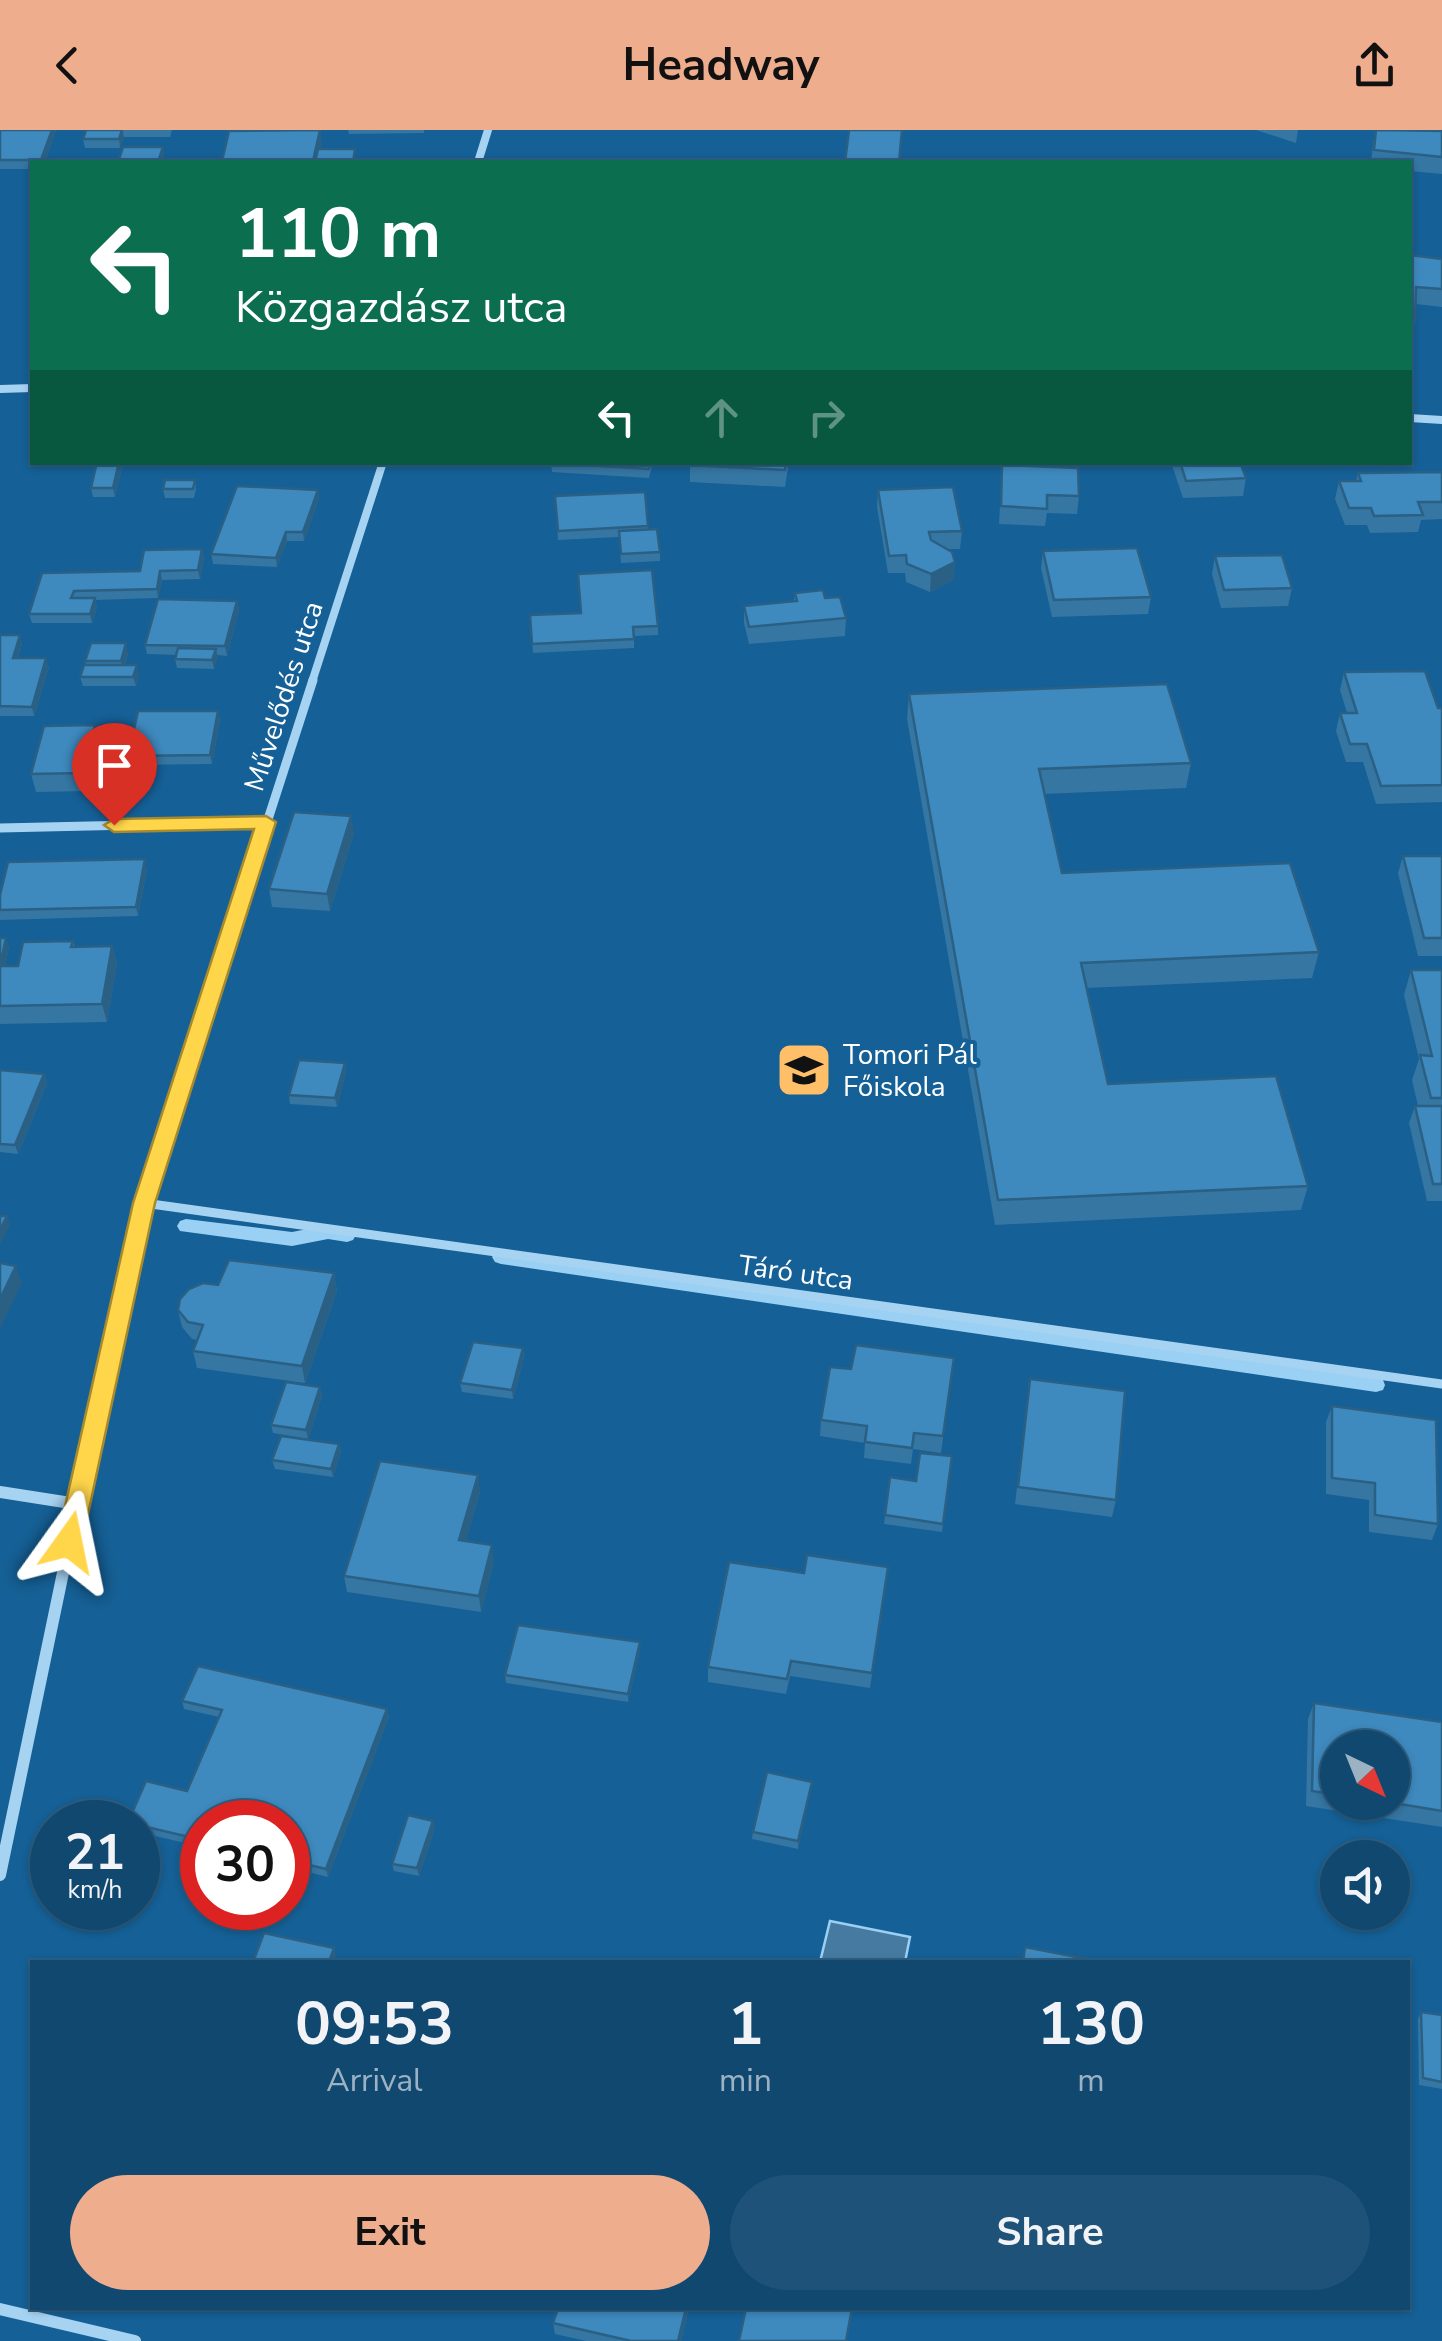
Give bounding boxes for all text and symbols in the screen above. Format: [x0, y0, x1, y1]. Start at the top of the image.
text: Headway [623, 35, 819, 96]
icon: back [40, 38, 95, 93]
icon: share [1347, 38, 1402, 93]
text: 110 m [235, 186, 441, 282]
icon: left [70, 200, 200, 330]
text: Közgazdász utca [235, 277, 568, 338]
icon: left [589, 390, 644, 445]
icon: ahead [694, 390, 749, 445]
icon: right [799, 390, 854, 445]
street label: Művelődés utca [235, 597, 333, 796]
pin [72, 723, 157, 826]
icon: arrive [87, 738, 142, 793]
place label: Tomori Pál Főiskola [843, 1036, 977, 1106]
school or university icon: Tomori Pál Főiskola [774, 1040, 834, 1100]
street label: Táró utca [736, 1246, 856, 1300]
position arrow [17, 1490, 121, 1594]
north arrow [1320, 1730, 1410, 1820]
map controls [1320, 1730, 1410, 1930]
speed limit sign: 30 [180, 1800, 310, 1930]
text: 21 [65, 1818, 125, 1887]
button: sound [1320, 1840, 1410, 1930]
text: km/h [67, 1873, 123, 1907]
text: 09:53 [295, 1983, 454, 2065]
text: 1 [727, 1983, 763, 2065]
text: 130 [1037, 1983, 1145, 2065]
text: Arrival [326, 2059, 423, 2102]
text: min [719, 2059, 772, 2102]
text: m [1077, 2059, 1105, 2102]
button: Exit [70, 2175, 710, 2290]
button: Share [730, 2175, 1370, 2290]

